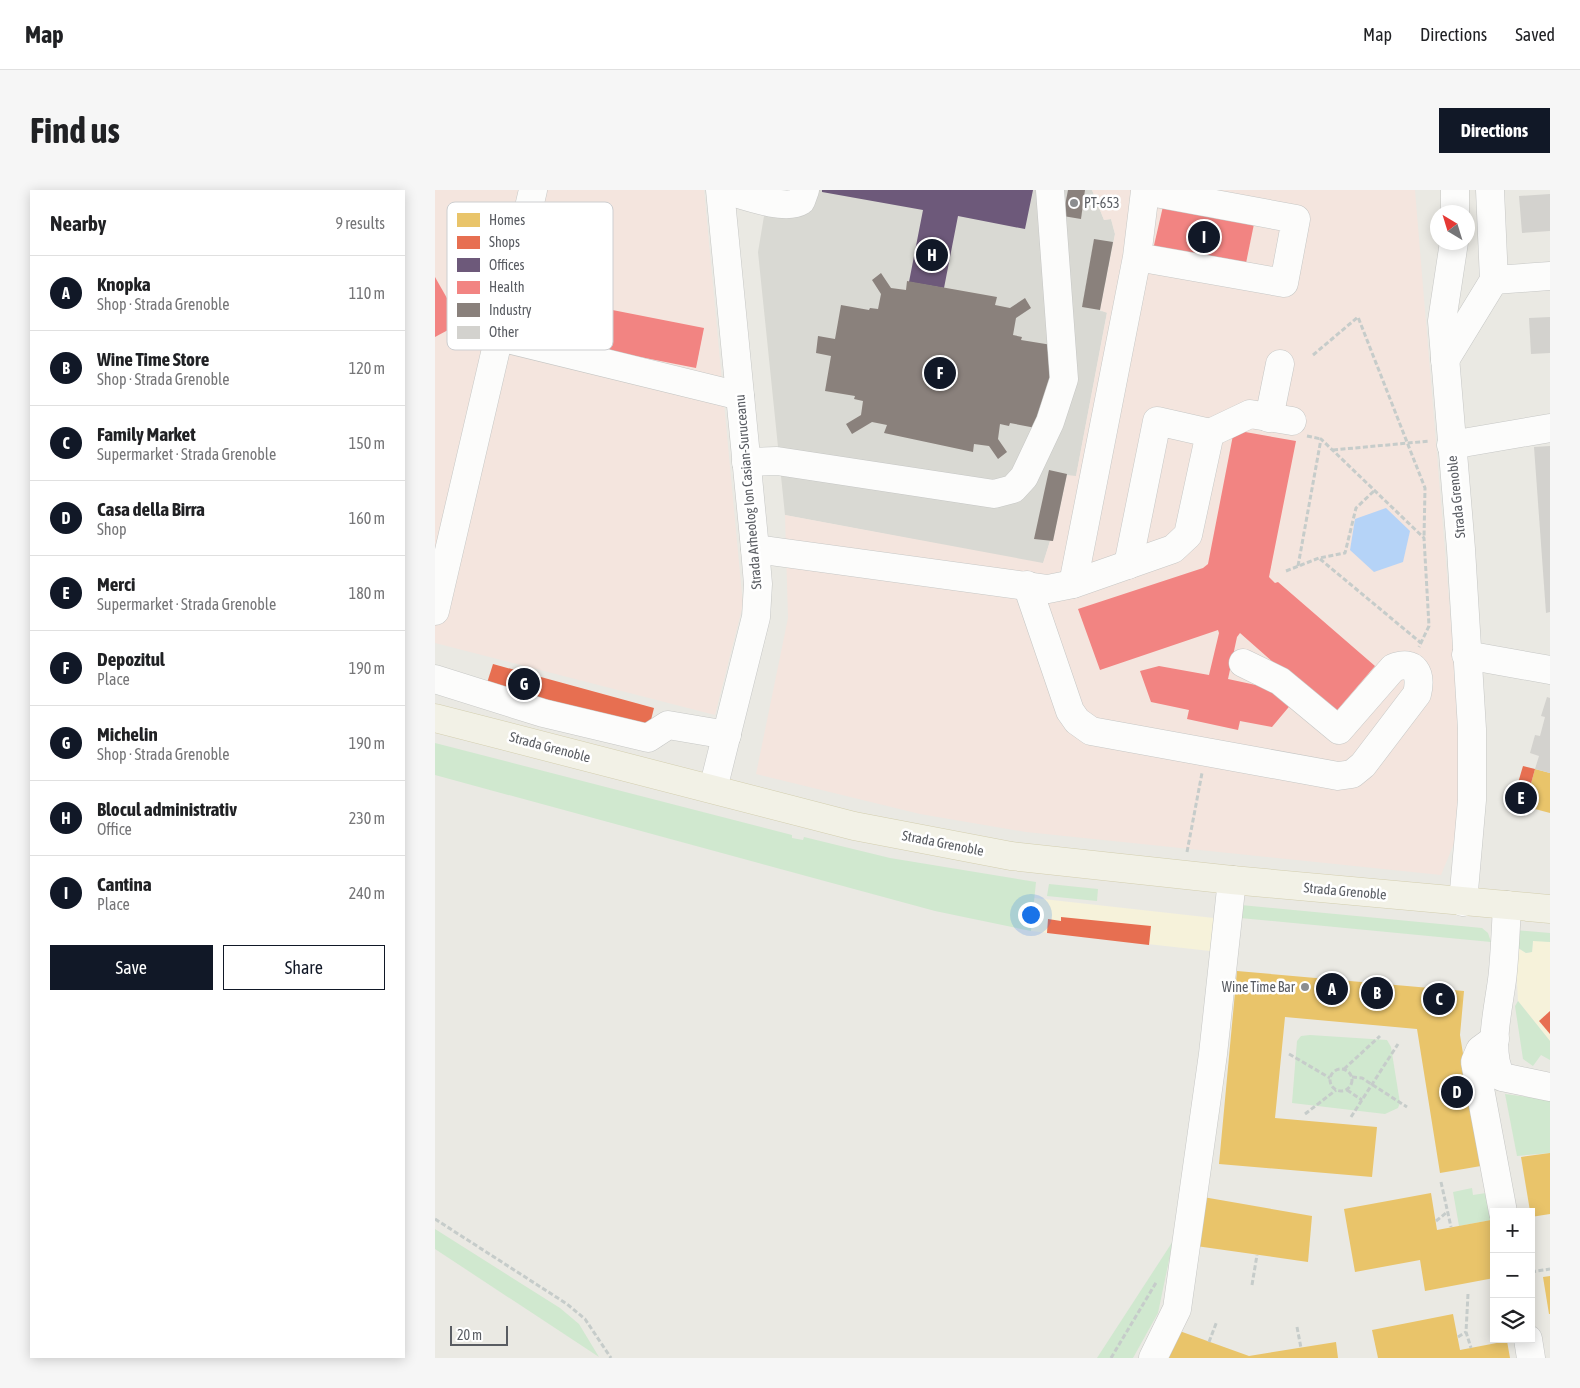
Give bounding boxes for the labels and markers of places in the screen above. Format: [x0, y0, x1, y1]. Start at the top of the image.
place label: PT-653 [1084, 195, 1120, 211]
marker: PT-653 [1068, 197, 1080, 209]
pin: I [1188, 218, 1220, 256]
pin: H [916, 236, 948, 274]
pin: F [924, 354, 956, 392]
pin: G [508, 665, 540, 703]
pin: E [1505, 779, 1537, 817]
pin: A [1316, 970, 1348, 1008]
pin: B [1361, 974, 1393, 1012]
place label: Wine Time Bar [1222, 979, 1296, 995]
pin: C [1423, 980, 1455, 1018]
marker: Wine Time Bar [1299, 981, 1311, 993]
pin: D [1441, 1073, 1473, 1111]

